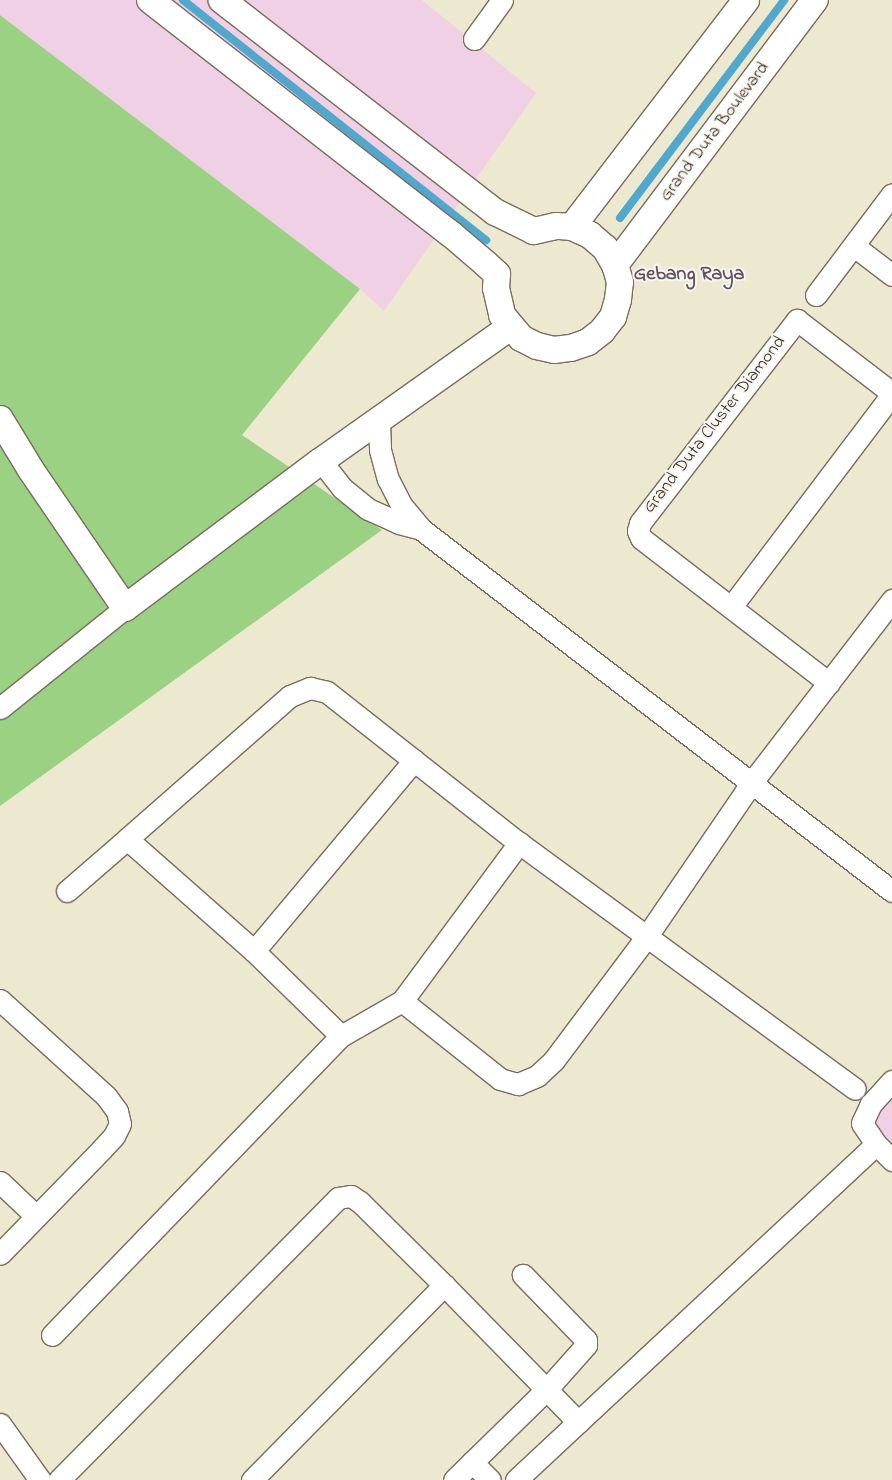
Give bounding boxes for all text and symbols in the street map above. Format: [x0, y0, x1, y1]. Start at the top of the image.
street label: Grand Duta Boulevard [656, 58, 774, 206]
district label: Gebang Raya [634, 262, 744, 286]
street label: Grand Duta Cluster Diamond [639, 332, 791, 518]

